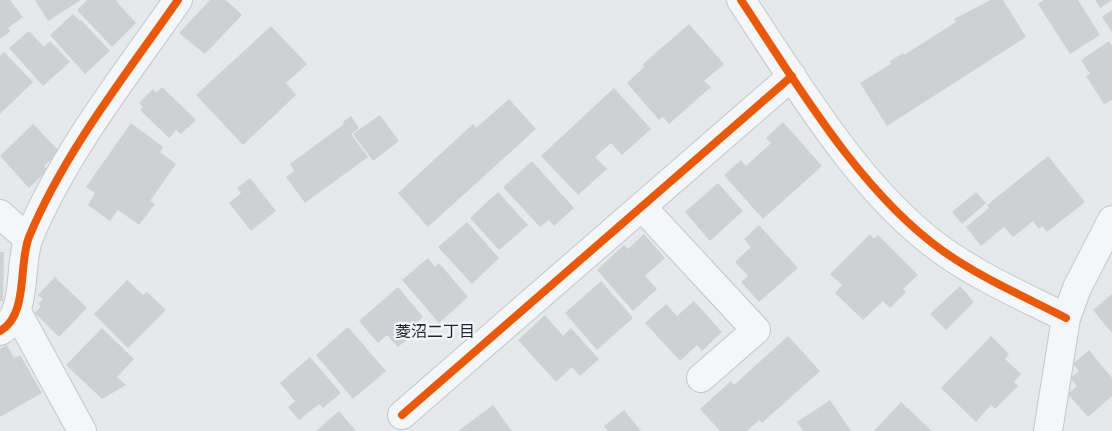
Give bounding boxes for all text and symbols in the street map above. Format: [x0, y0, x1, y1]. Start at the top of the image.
district label: 菱沼二丁目 [395, 322, 475, 342]

